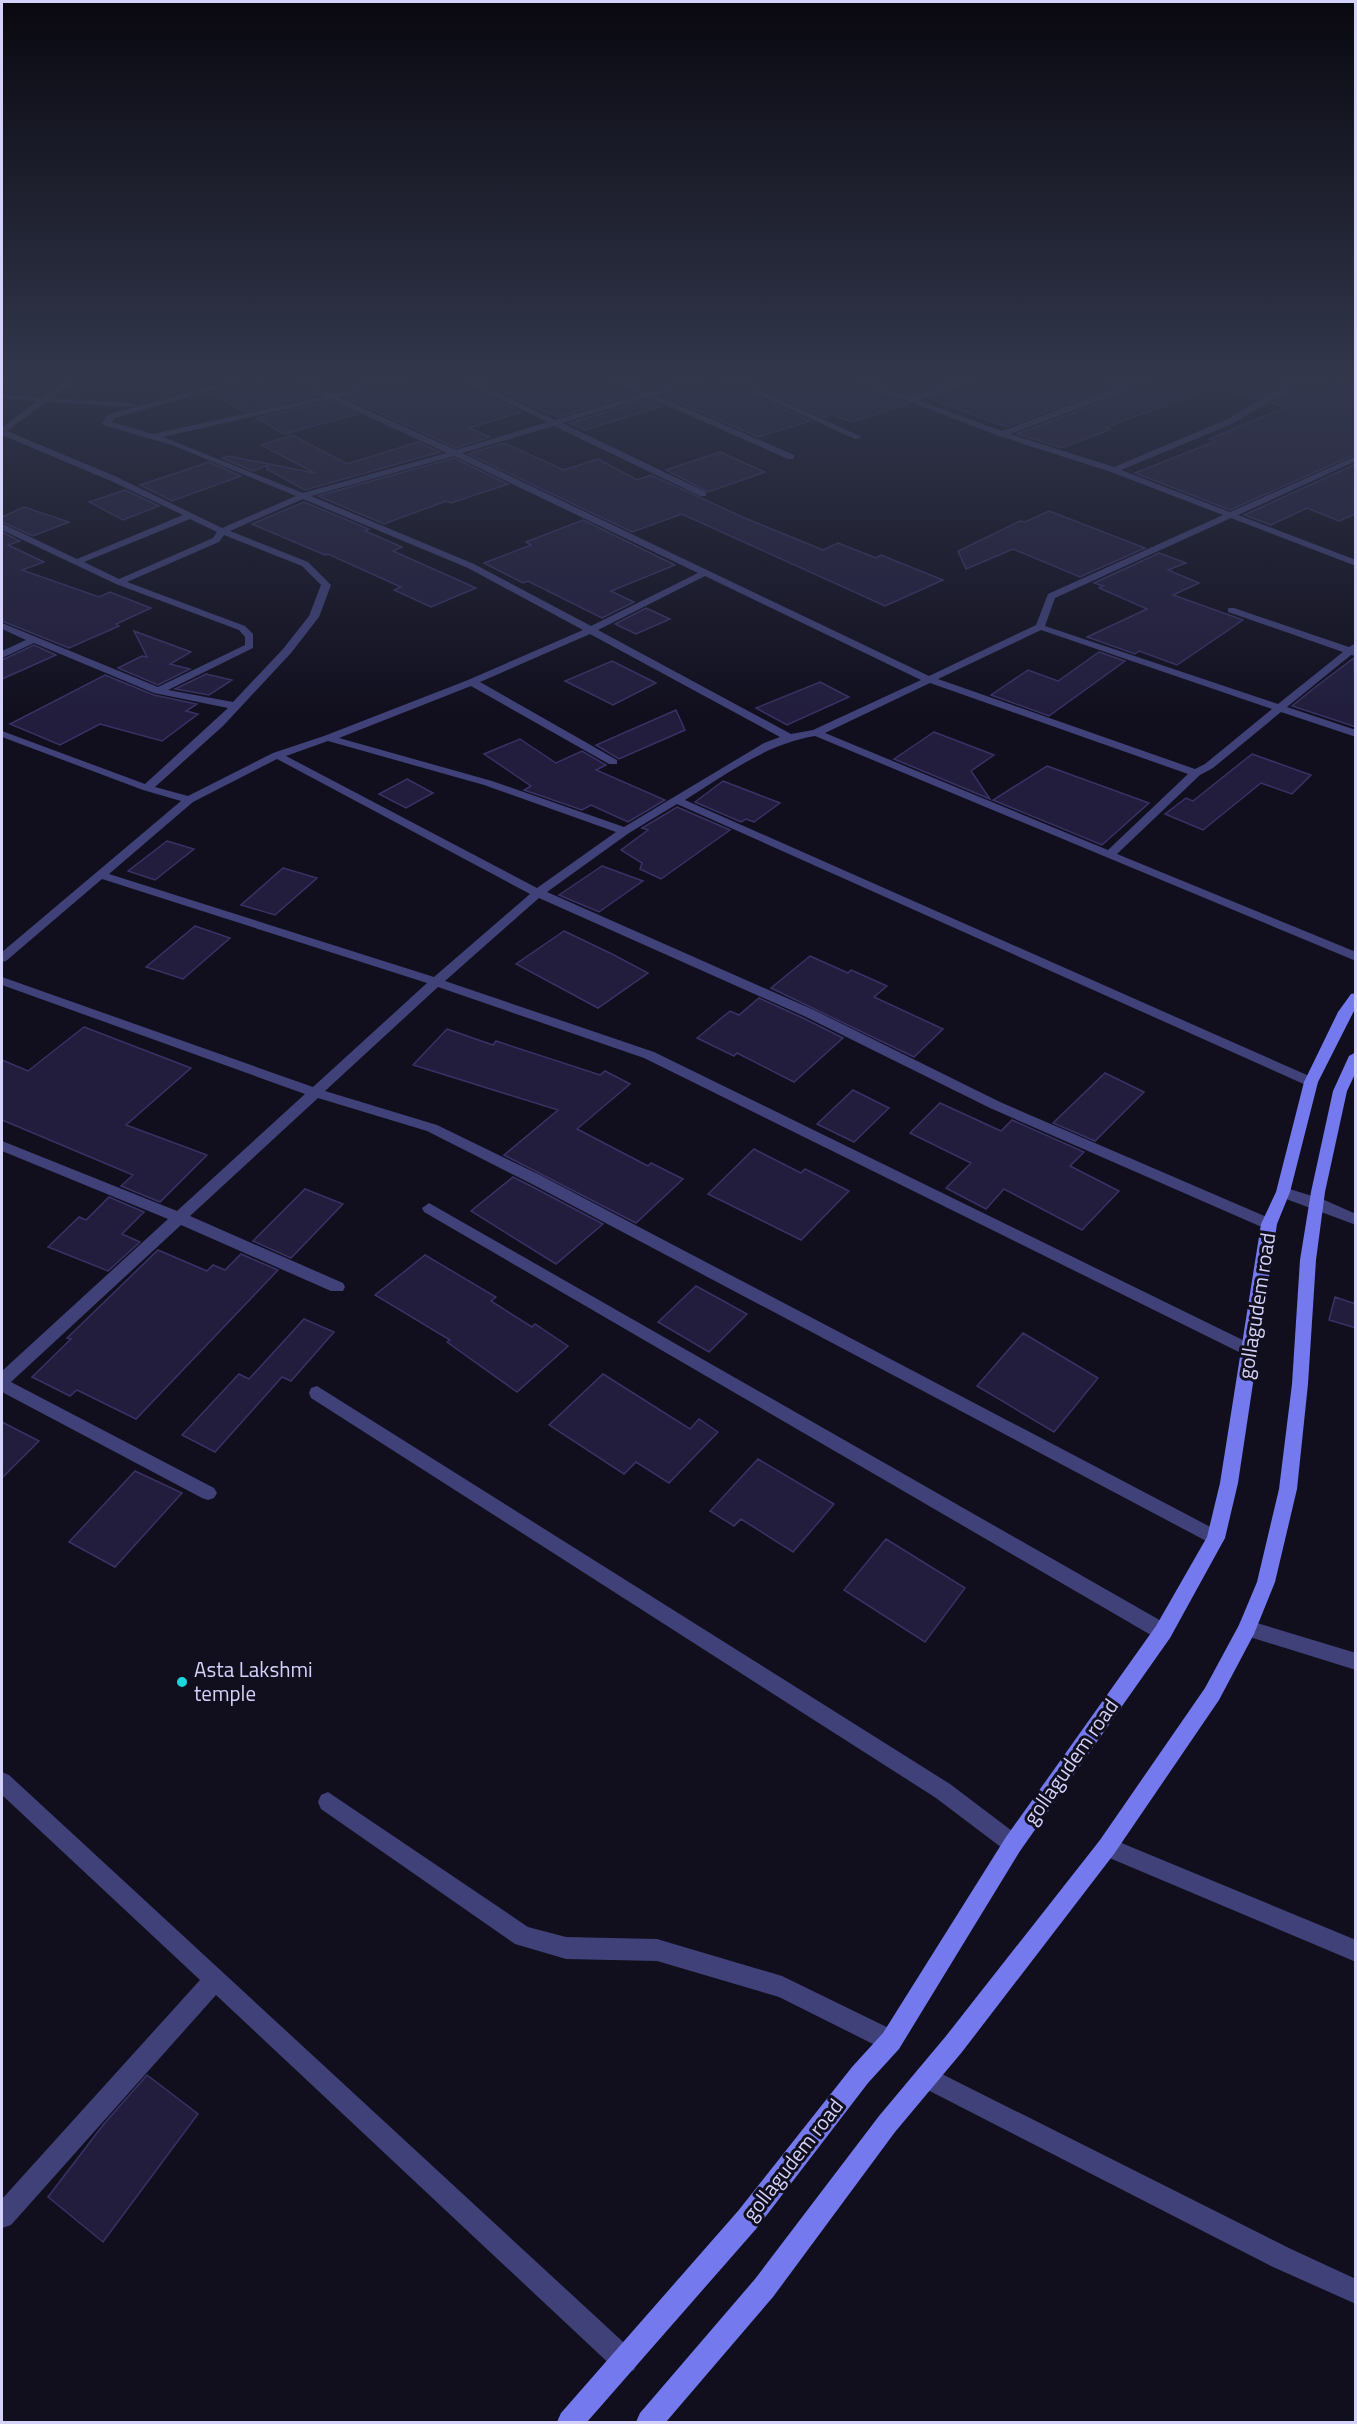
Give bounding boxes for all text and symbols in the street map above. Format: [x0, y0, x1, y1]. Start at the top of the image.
street label: gollagudem road [1229, 1230, 1283, 1381]
place label: Asta Lakshmi temple [194, 1653, 313, 1709]
marker: Asta Lakshmi temple [175, 1675, 189, 1689]
street label: gollagudem road [1015, 1692, 1126, 1831]
street label: gollagudem road [734, 2091, 850, 2227]

